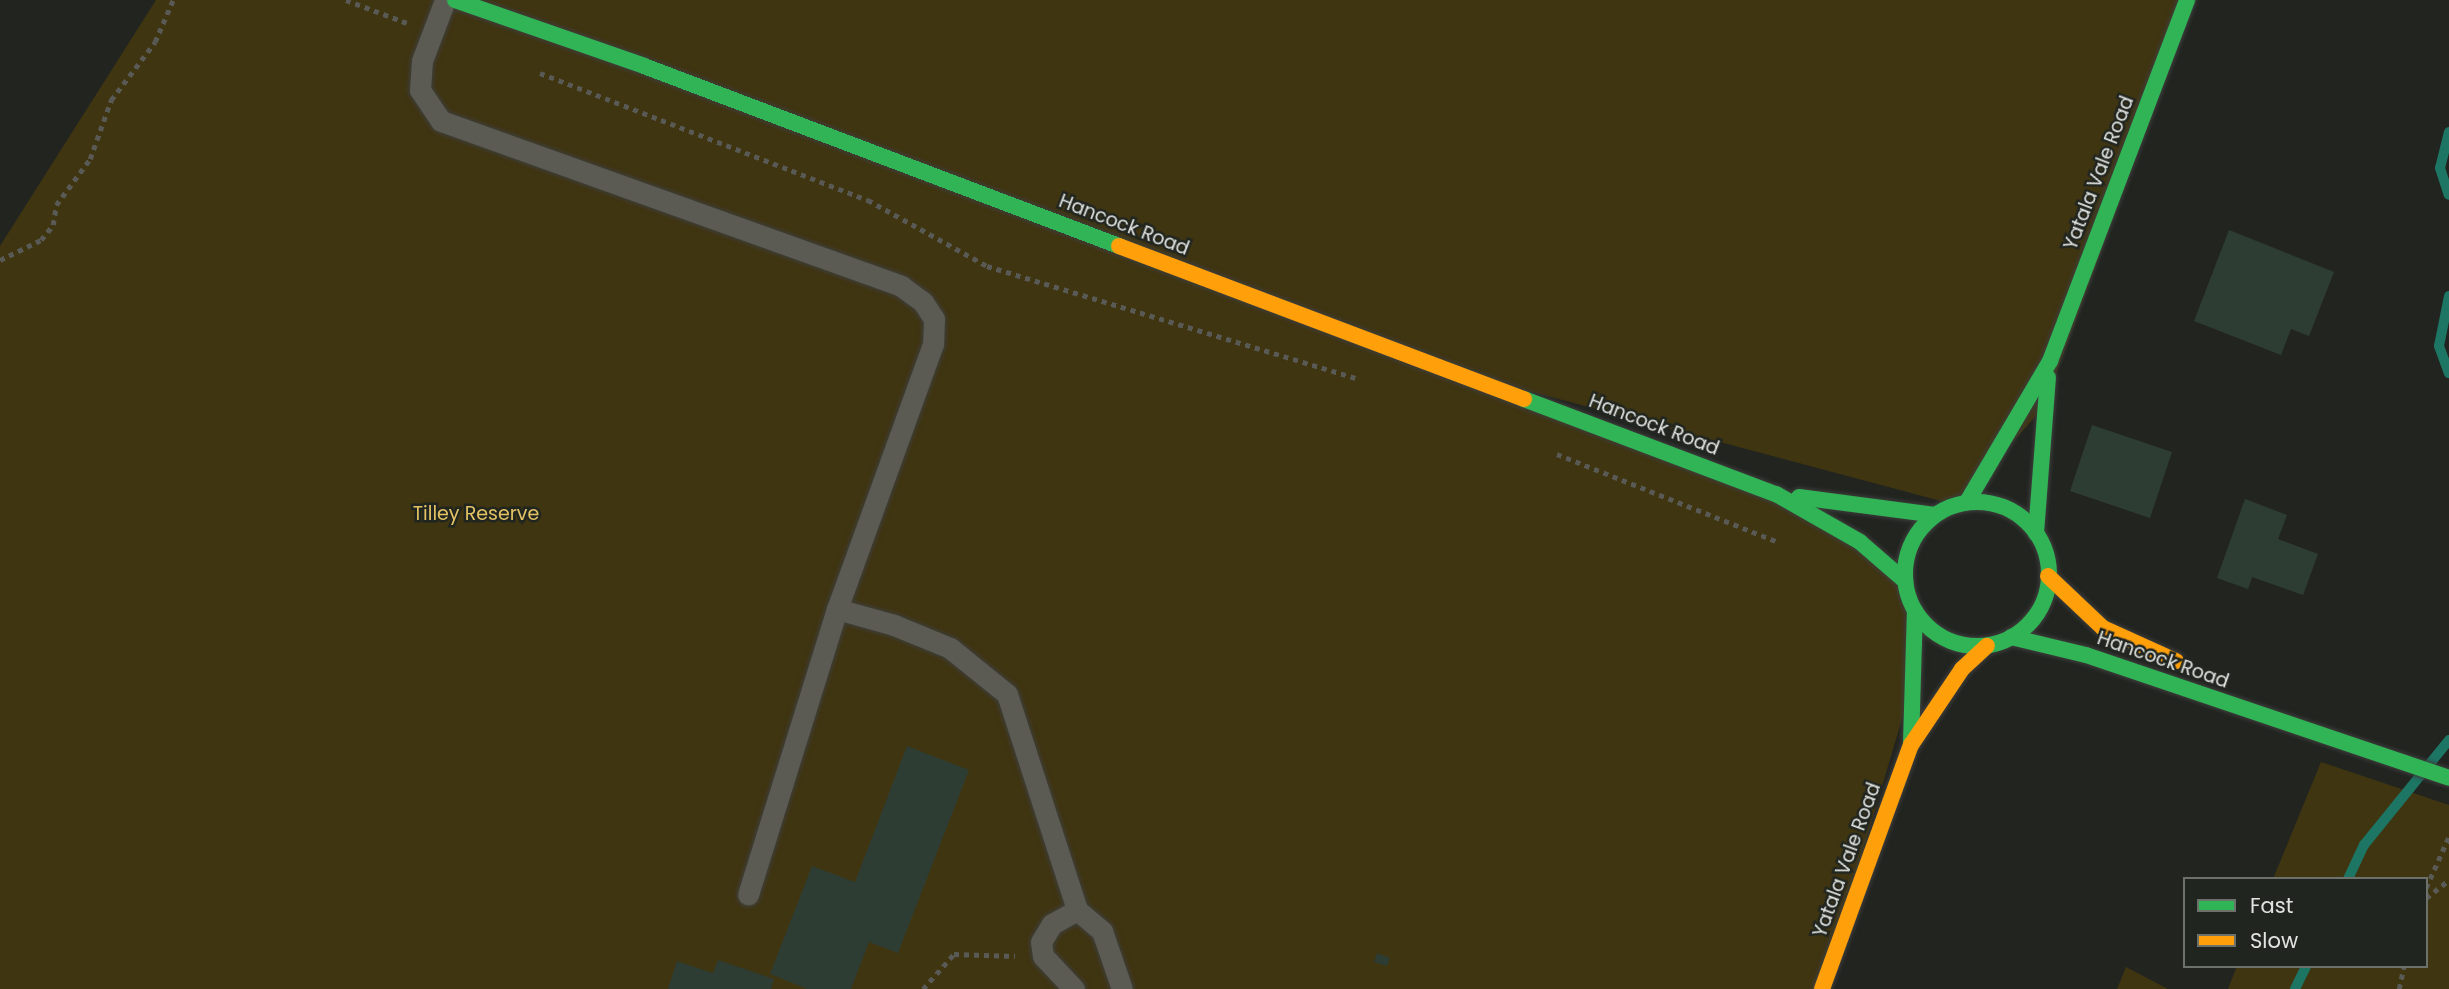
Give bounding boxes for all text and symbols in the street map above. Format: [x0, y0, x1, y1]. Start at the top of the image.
street label: Yatala Vale Road [2059, 93, 2139, 253]
street label: Hancock Road [1056, 190, 1192, 260]
street label: Hancock Road [1586, 390, 1722, 460]
park label: Tilley Reserve [413, 503, 539, 525]
street label: Hancock Road [2094, 627, 2232, 693]
street label: Yatala Vale Road [1808, 780, 1886, 940]
legend [2183, 877, 2428, 968]
text: Fast [2250, 891, 2293, 920]
text: Slow [2250, 926, 2298, 955]

